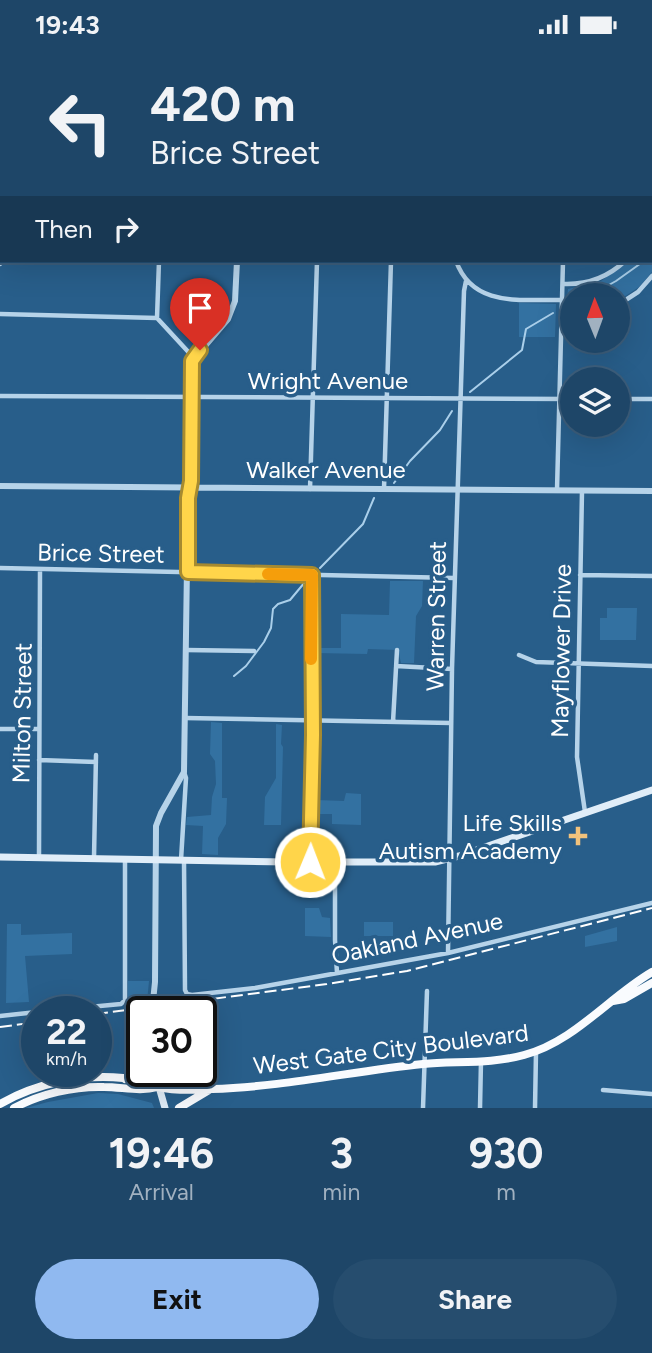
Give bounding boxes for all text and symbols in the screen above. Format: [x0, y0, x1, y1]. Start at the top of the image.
text: 19:43 [35, 9, 100, 41]
text: 420 m [150, 74, 296, 133]
icon: left [35, 77, 126, 168]
text: Brice Street [150, 134, 320, 172]
icon: right [107, 210, 145, 248]
text: Then [35, 213, 93, 245]
pin [170, 278, 230, 350]
north arrow [560, 283, 630, 353]
map controls [560, 283, 630, 437]
icon: arrive [181, 289, 219, 327]
street label: Wright Avenue [248, 366, 408, 395]
button: layers [560, 367, 630, 437]
street label: Walker Avenue [246, 455, 406, 484]
street label: Brice Street [37, 537, 165, 569]
street label: Warren Street [420, 541, 452, 691]
street label: Mayflower Drive [545, 564, 577, 738]
street label: Milton Street [6, 642, 38, 784]
place label: Life Skills Autism Academy [379, 808, 562, 865]
position arrow [273, 825, 347, 899]
marker: Life Skills Autism Academy [568, 826, 588, 846]
street label: Oakland Avenue [329, 906, 505, 970]
speed limit sign: 30 [126, 996, 217, 1087]
text: 22 [46, 1011, 87, 1053]
street label: West Gate City Boulevard [252, 1018, 530, 1080]
text: km/h [46, 1048, 87, 1070]
text: 19:46 [108, 1128, 214, 1179]
text: 3 [330, 1128, 353, 1179]
text: 930 [469, 1128, 544, 1179]
text: Arrival [129, 1178, 194, 1206]
text: min [323, 1178, 360, 1206]
text: m [496, 1178, 516, 1206]
button: Exit [35, 1259, 319, 1339]
button: Share [333, 1259, 617, 1339]

